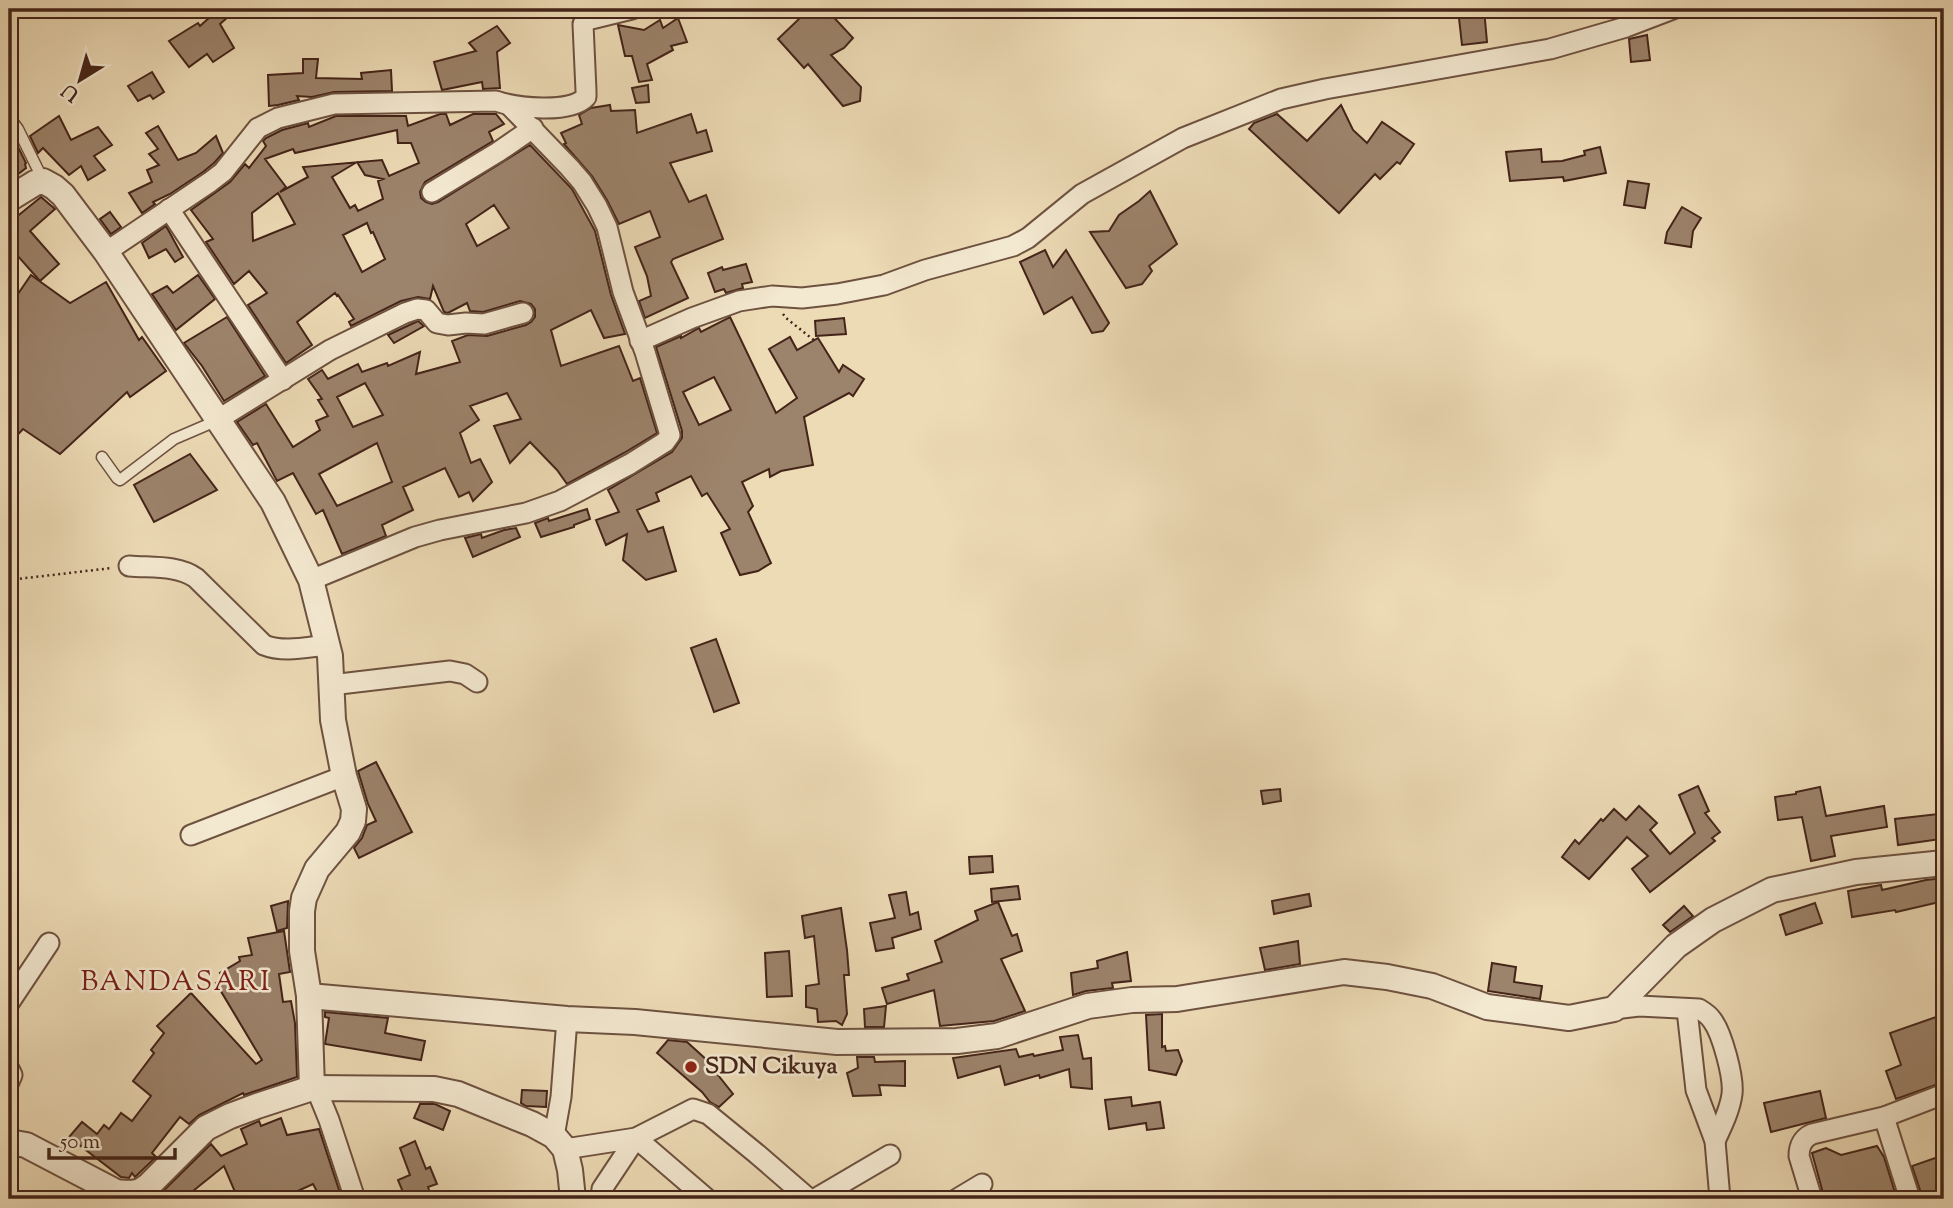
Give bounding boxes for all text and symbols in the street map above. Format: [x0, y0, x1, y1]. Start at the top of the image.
north arrow [46, 46, 116, 116]
text: U [57, 76, 86, 107]
district label: BANDASARI [81, 963, 271, 1003]
place label: SDN Cikuya [705, 1050, 838, 1084]
marker: SDN Cikuya [683, 1059, 699, 1075]
scale bar [49, 1117, 175, 1161]
text: 50 m [59, 1128, 100, 1158]

